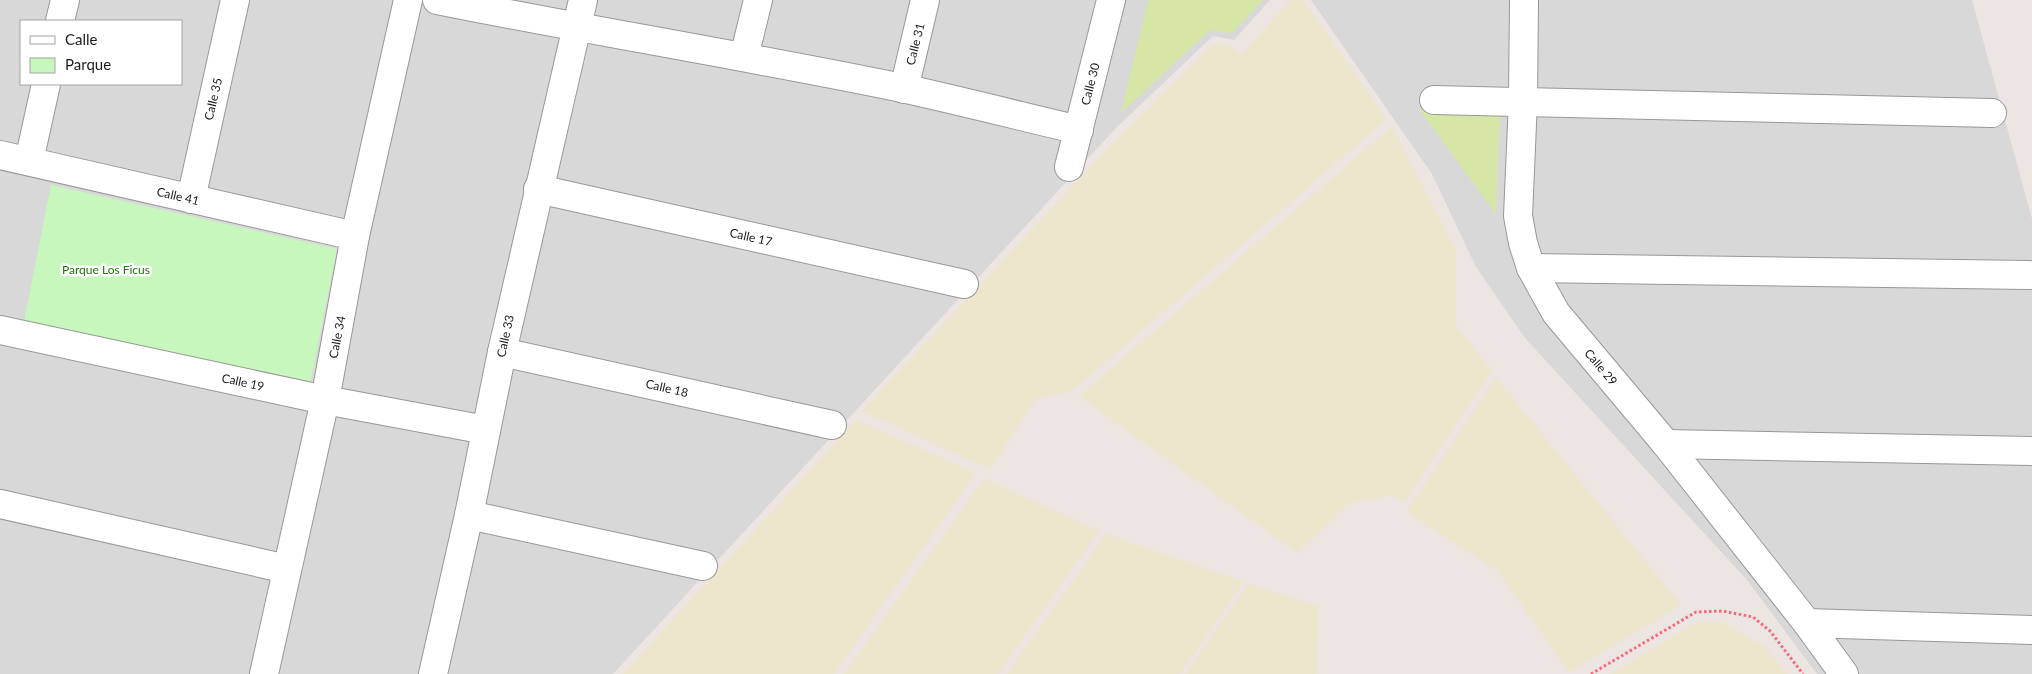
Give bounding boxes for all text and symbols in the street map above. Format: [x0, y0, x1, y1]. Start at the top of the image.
legend [20, 20, 182, 85]
street label: Calle 31 [903, 21, 927, 67]
text: Calle [65, 30, 98, 48]
text: Parque [65, 55, 111, 73]
street label: Calle 30 [1078, 61, 1102, 107]
street label: Calle 35 [201, 76, 225, 122]
street label: Calle 41 [155, 184, 201, 208]
street label: Calle 17 [728, 225, 774, 249]
park label: Parque Los Ficus [62, 262, 150, 277]
street label: Calle 33 [493, 313, 517, 359]
street label: Calle 34 [326, 314, 348, 360]
street label: Calle 29 [1581, 346, 1621, 388]
street label: Calle 19 [220, 370, 266, 394]
street label: Calle 18 [644, 376, 690, 400]

